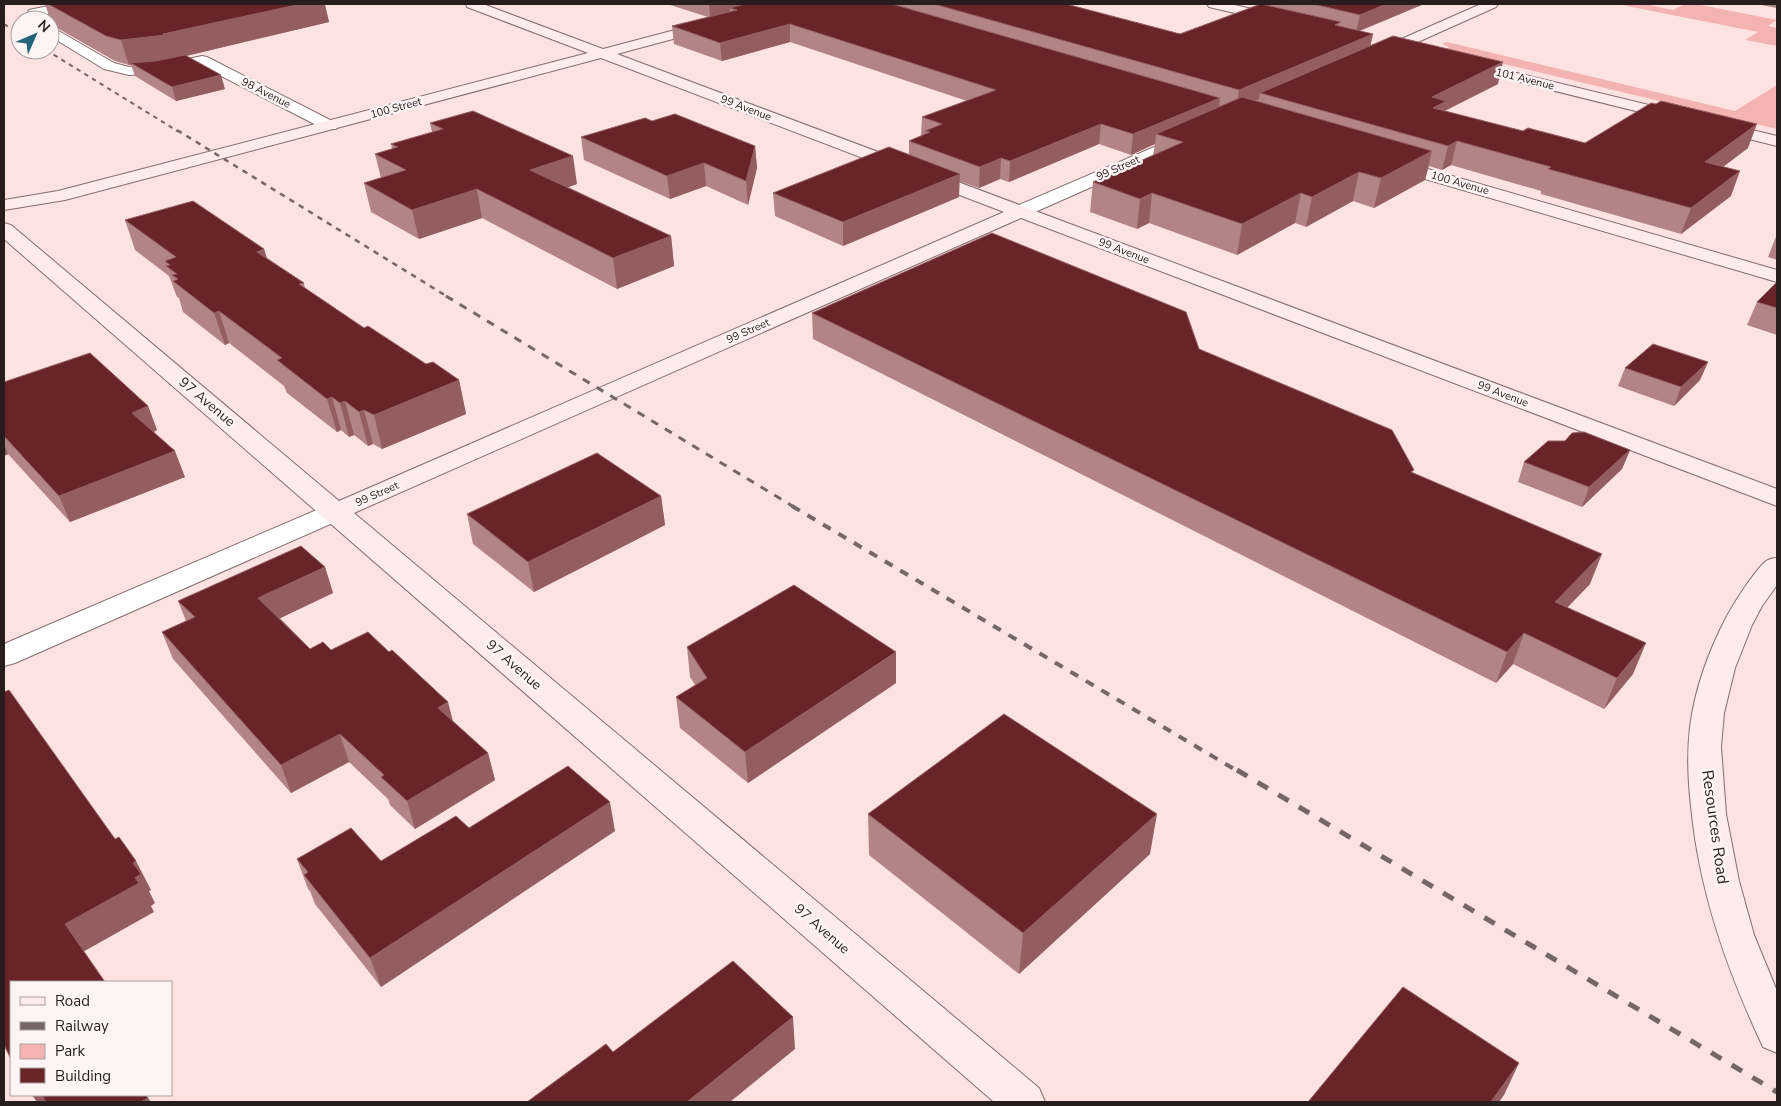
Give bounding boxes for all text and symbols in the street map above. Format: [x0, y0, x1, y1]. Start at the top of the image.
north arrow [10, 10, 60, 60]
text: N [33, 16, 54, 37]
street label: 101 Avenue [1494, 64, 1556, 94]
street label: 98 Avenue [239, 74, 293, 112]
street label: 99 Avenue [718, 91, 774, 125]
street label: 100 Street [369, 94, 424, 122]
street label: 99 Street [1094, 152, 1142, 184]
street label: 100 Avenue [1429, 168, 1491, 199]
street label: 99 Avenue [1096, 234, 1152, 268]
street label: 99 Street [724, 315, 772, 347]
street label: 97 Avenue [175, 373, 239, 431]
street label: 99 Avenue [1475, 377, 1531, 411]
street label: 99 Street [353, 478, 401, 510]
street label: 97 Avenue [482, 636, 546, 694]
street label: Resources Road [1696, 769, 1734, 885]
street label: 97 Avenue [790, 900, 854, 958]
legend [10, 981, 172, 1096]
text: Road [55, 991, 90, 1011]
text: Railway [55, 1016, 109, 1036]
text: Park [55, 1041, 85, 1061]
text: Building [55, 1066, 111, 1086]

